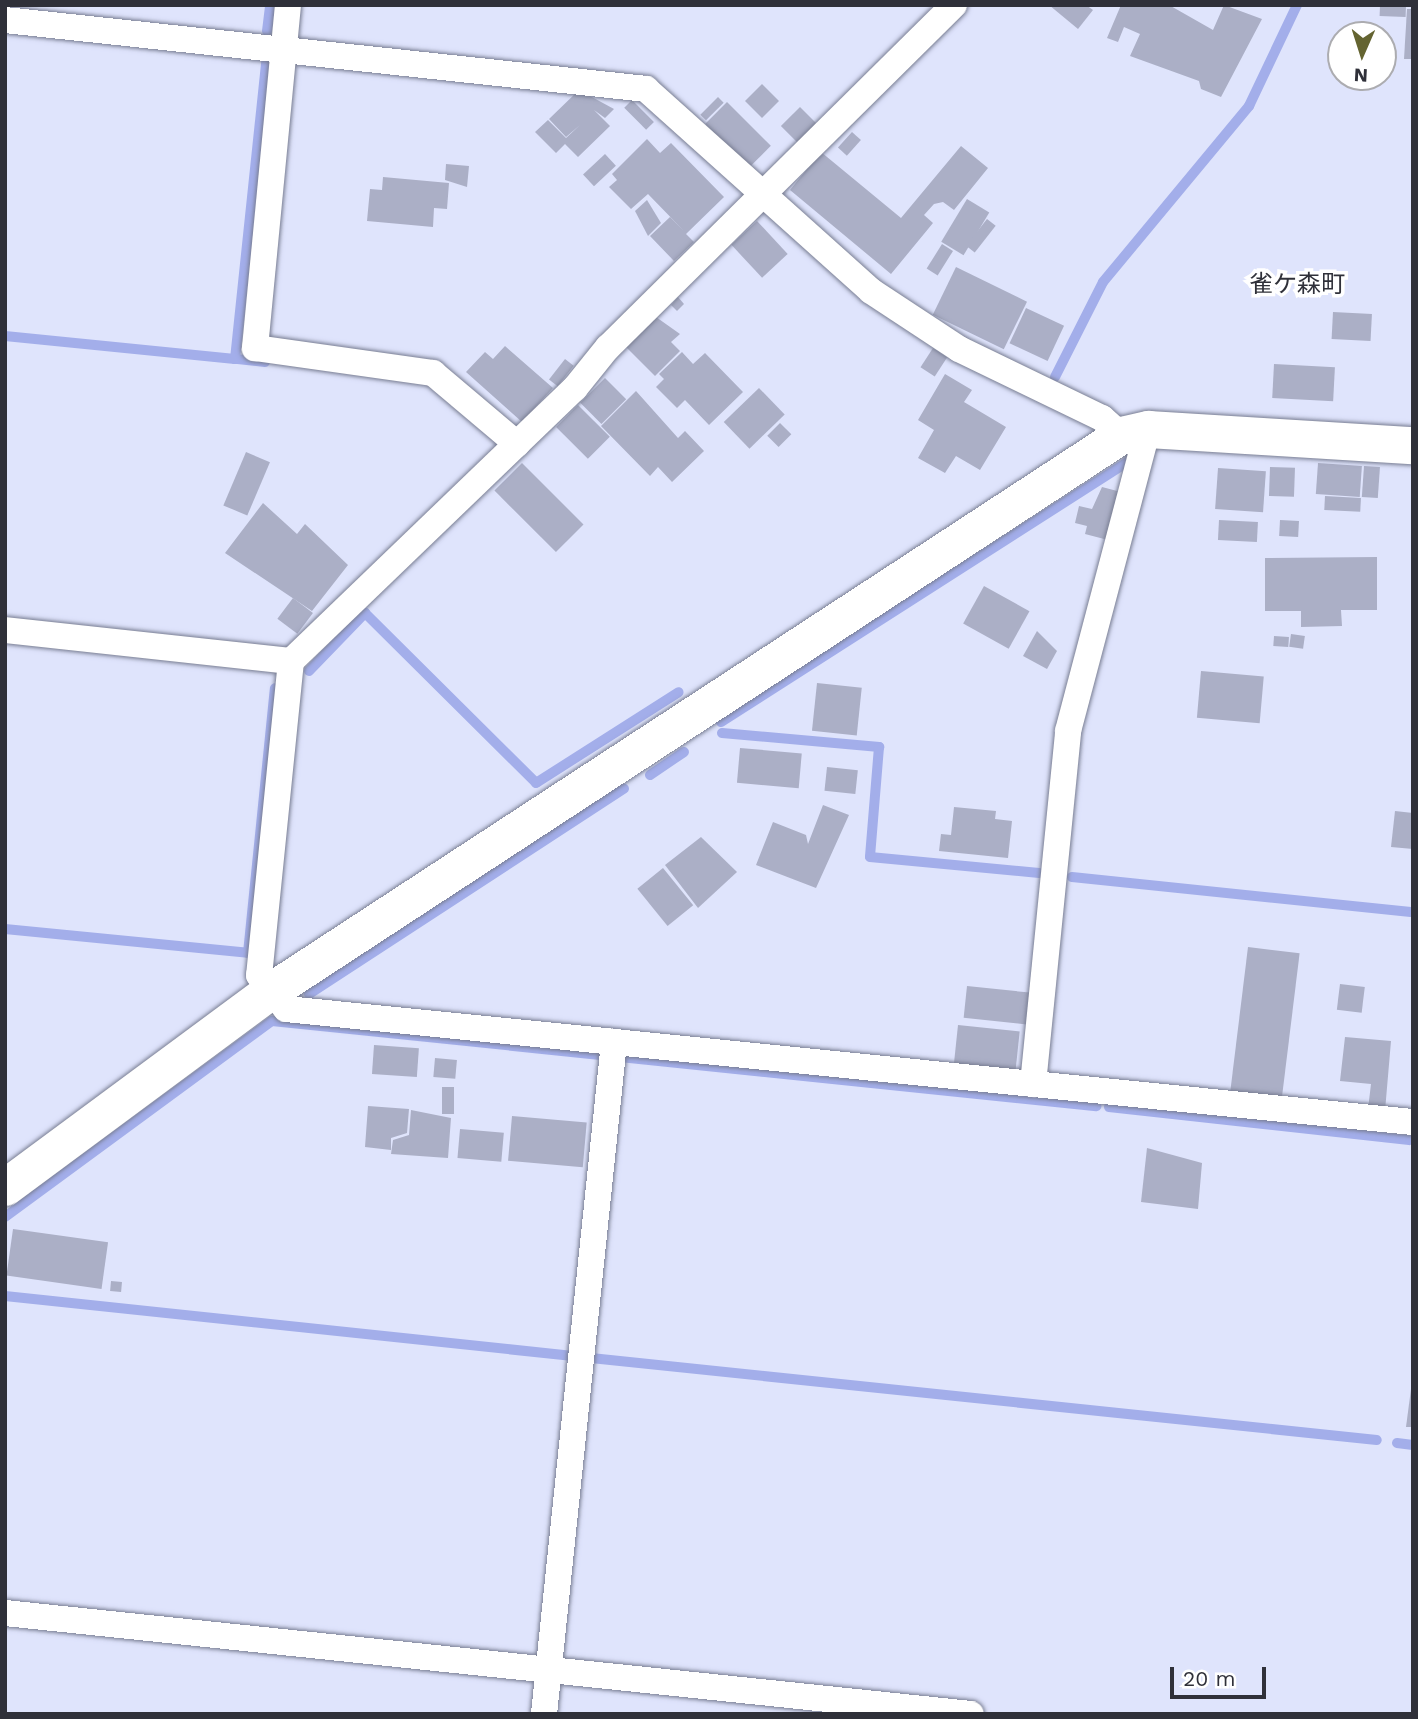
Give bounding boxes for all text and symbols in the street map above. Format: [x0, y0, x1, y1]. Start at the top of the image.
north arrow [1327, 21, 1397, 91]
text: N [1353, 64, 1369, 87]
district label: 雀ケ森町 [1249, 271, 1345, 299]
scale bar [1173, 1652, 1269, 1696]
text: 20 m [1183, 1666, 1235, 1691]

